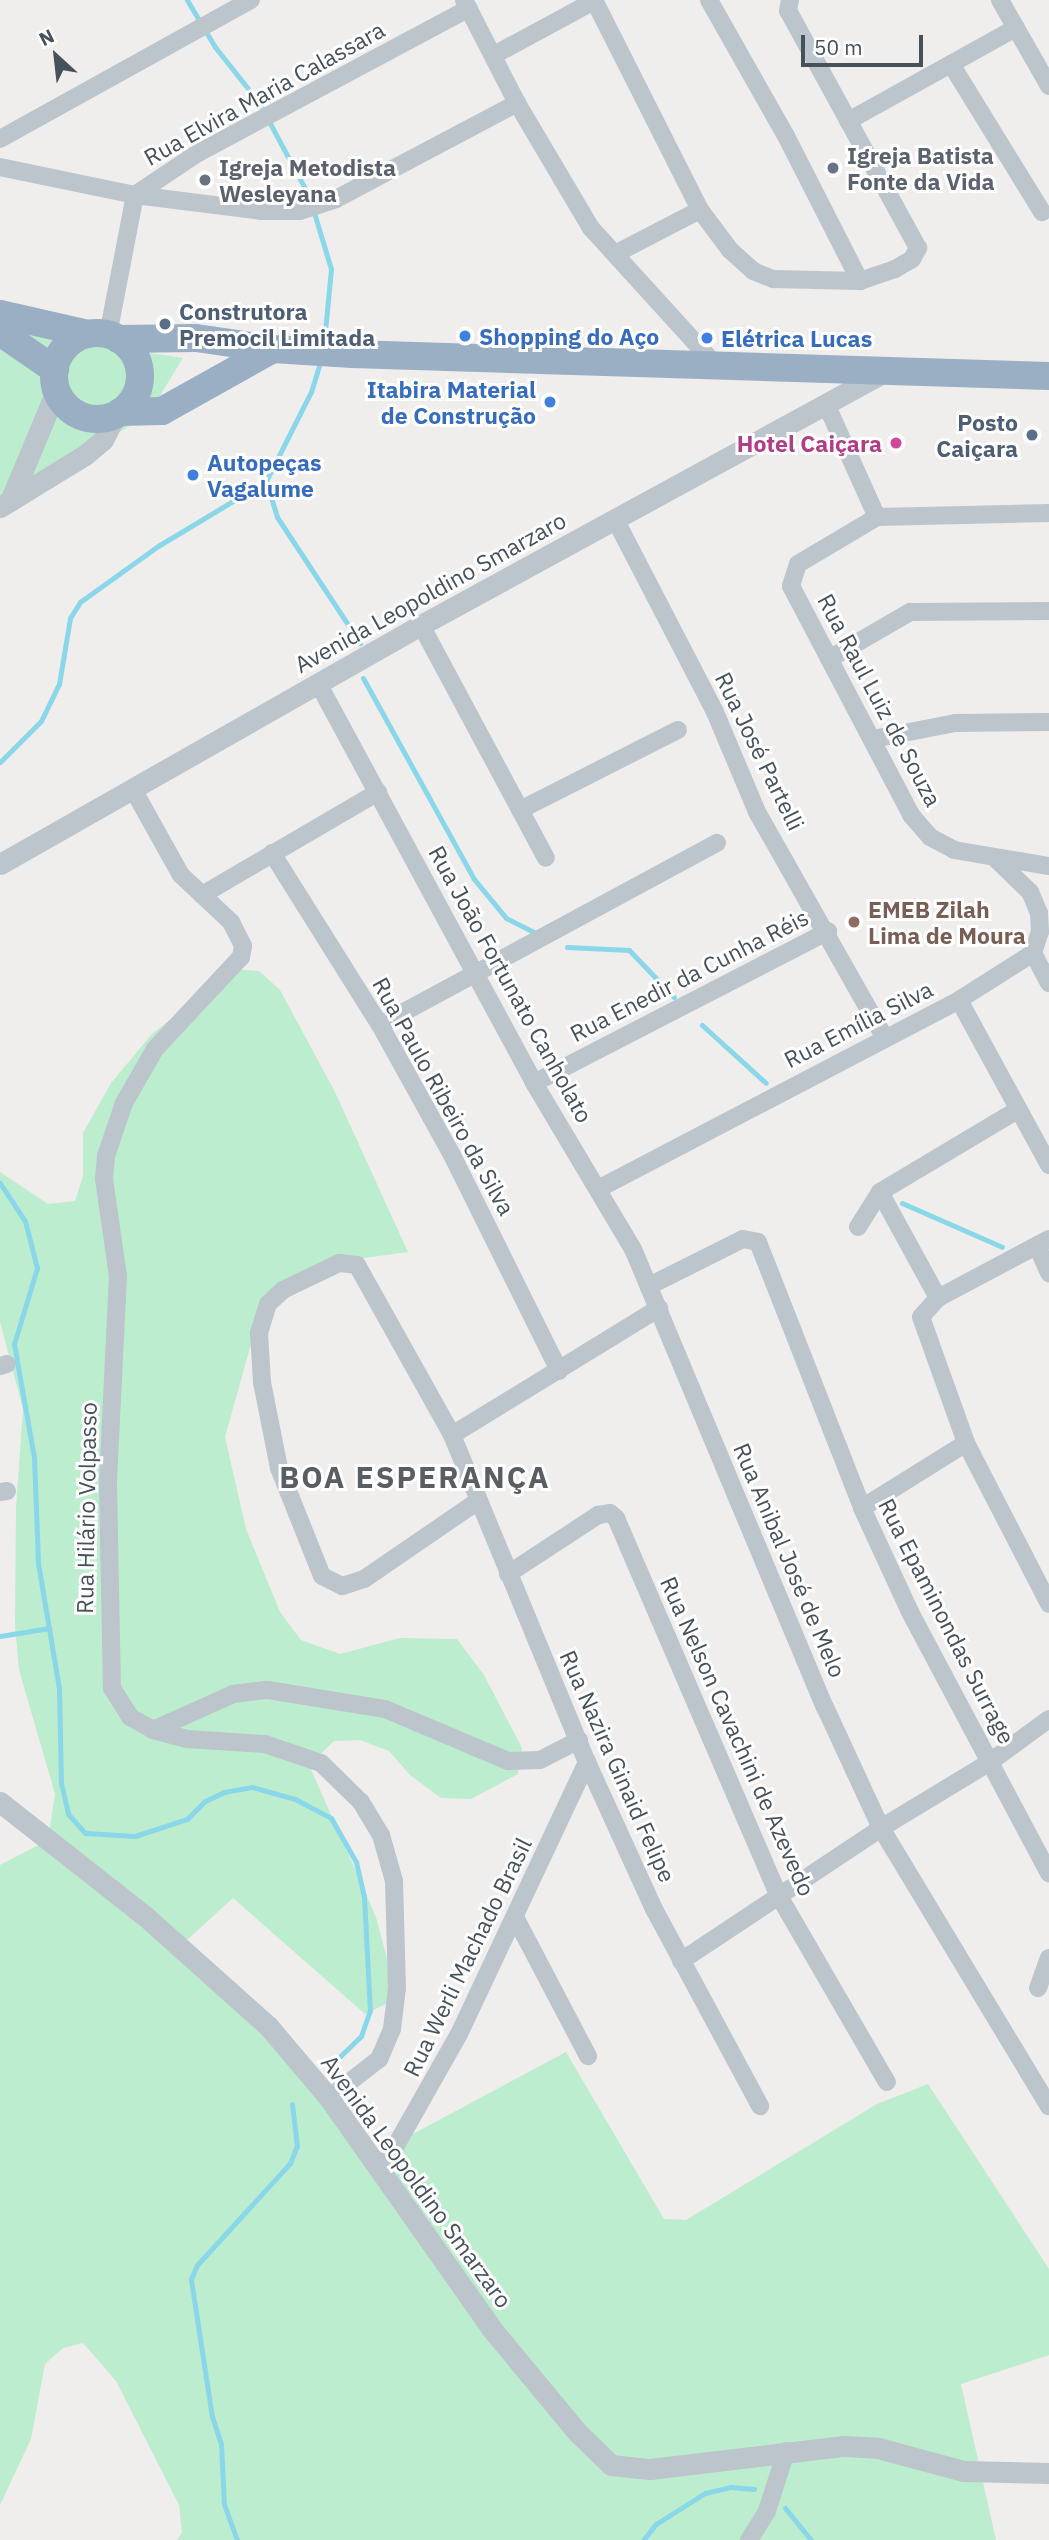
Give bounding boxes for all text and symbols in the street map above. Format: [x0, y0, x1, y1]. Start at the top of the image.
street label: Rua Elvira Maria Calassara [139, 15, 389, 171]
north arrow [21, 21, 91, 91]
scale bar [804, 21, 926, 65]
text: N [35, 23, 58, 51]
text: 50 m [814, 33, 863, 61]
place label: Igreja Batista Fonte da Vida [847, 141, 995, 195]
place label: Igreja Metodista Wesleyana [219, 153, 396, 207]
marker: Igreja Batista Fonte da Vida [825, 160, 841, 176]
marker: Igreja Metodista Wesleyana [197, 172, 213, 188]
place label: Construtora Premocil Limitada [179, 297, 375, 351]
marker: Construtora Premocil Limitada [157, 316, 173, 332]
place label: Shopping do Aço [479, 322, 659, 350]
place label: Elétrica Lucas [721, 324, 872, 352]
marker: Shopping do Aço [457, 328, 473, 344]
marker: Elétrica Lucas [699, 330, 715, 346]
place label: Itabira Material de Construção [367, 375, 536, 429]
marker: Itabira Material de Construção [542, 394, 558, 410]
place label: Posto Caiçara [936, 408, 1018, 462]
marker: Posto Caiçara [1024, 427, 1040, 443]
place label: Hotel Caiçara [737, 429, 882, 457]
marker: Hotel Caiçara [888, 435, 904, 451]
place label: Autopeças Vagalume [207, 448, 322, 502]
marker: Autopeças Vagalume [185, 467, 201, 483]
street label: Avenida Leopoldino Smarzaro [290, 506, 570, 678]
street label: Rua Raul Luiz de Souza [812, 589, 948, 811]
street label: Rua José Partelli [710, 667, 810, 835]
street label: Rua João Fortunato Canholato [423, 841, 599, 1127]
place label: EMEB Zilah Lima de Moura [868, 895, 1026, 949]
street label: Rua Enedir da Cunha Réis [565, 903, 813, 1047]
marker: EMEB Zilah Lima de Moura [846, 914, 862, 930]
street label: Rua Paulo Ribeiro da Silva [367, 972, 521, 1220]
street label: Rua Emília Silva [779, 975, 937, 1073]
street label: Rua Hilário Volpasso [70, 1402, 102, 1614]
street label: Rua Anibal José de Melo [728, 1439, 852, 1681]
district label: BOA ESPERANÇA [281, 1459, 549, 1495]
street label: Rua Epaminondas Surrage [873, 1494, 1021, 1748]
street label: Rua Nelson Cavachini de Azevedo [655, 1572, 821, 1900]
street label: Rua Nazira Ginaid Felipe [554, 1646, 682, 1886]
street label: Rua Werli Machado Brasil [397, 1833, 537, 2081]
street label: Avenida Leopoldino Smarzaro [316, 2049, 518, 2313]

